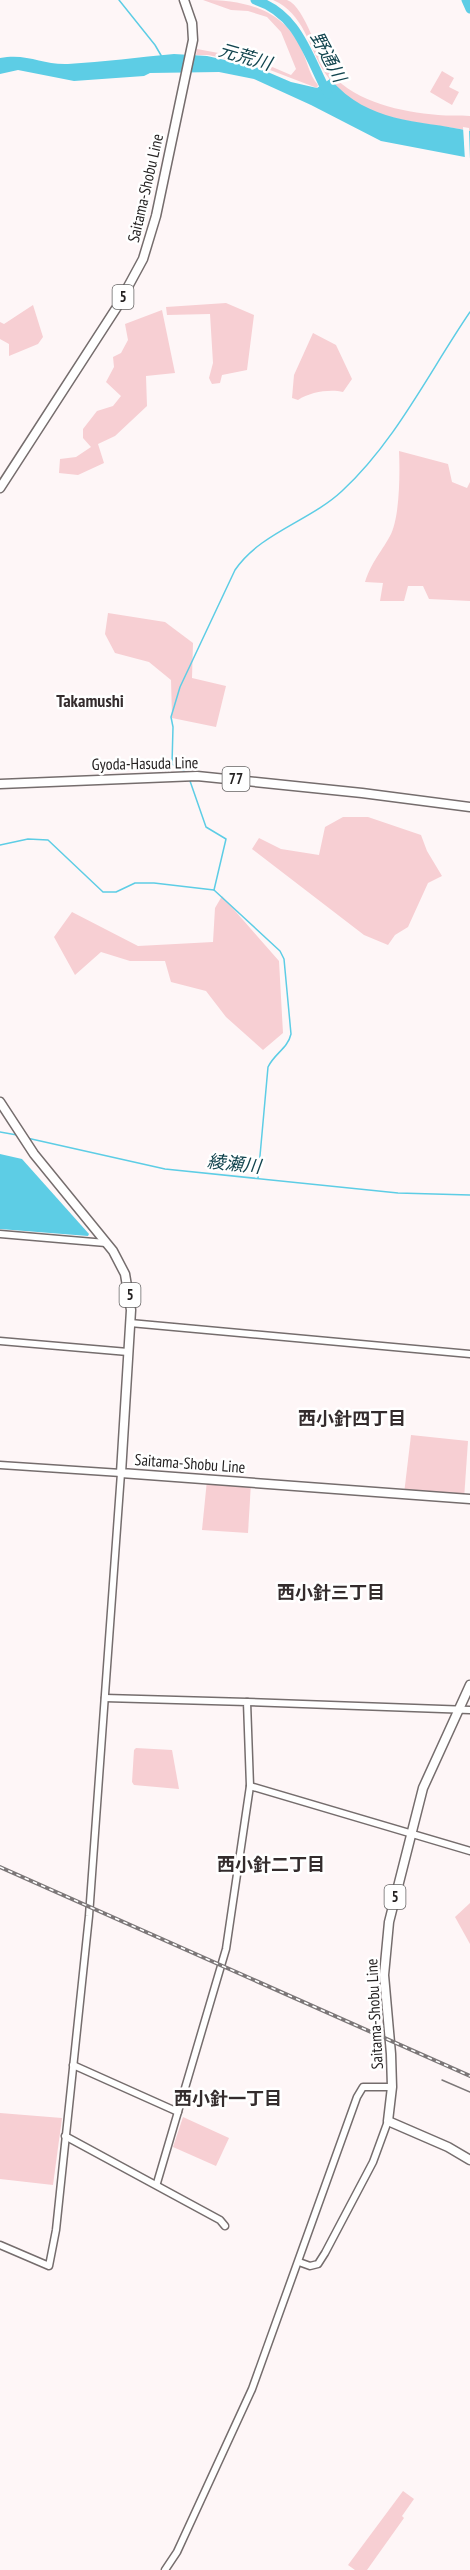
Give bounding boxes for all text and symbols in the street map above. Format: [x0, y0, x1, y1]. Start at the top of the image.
water label: 野通川 [306, 28, 352, 88]
water label: 元荒川 [216, 38, 276, 76]
street label: Saitama-Shobu Line [123, 132, 167, 244]
road number: 5 [112, 285, 134, 309]
district label: Takamushi [56, 689, 124, 712]
street label: Gyoda-Hasuda Line [92, 752, 198, 774]
road number: 77 [222, 767, 250, 791]
water label: 綾瀬川 [206, 1149, 264, 1178]
road number: 5 [120, 1283, 140, 1307]
district label: 西小針四丁目 [298, 1407, 406, 1430]
street label: Saitama-Shobu Line [134, 1449, 246, 1477]
district label: 西小針三丁目 [277, 1581, 385, 1604]
district label: 西小針二丁目 [217, 1853, 325, 1876]
road number: 5 [384, 1885, 406, 1909]
street label: Saitama-Shobu Line [361, 1958, 387, 2070]
district label: 西小針一丁目 [174, 2087, 282, 2110]

